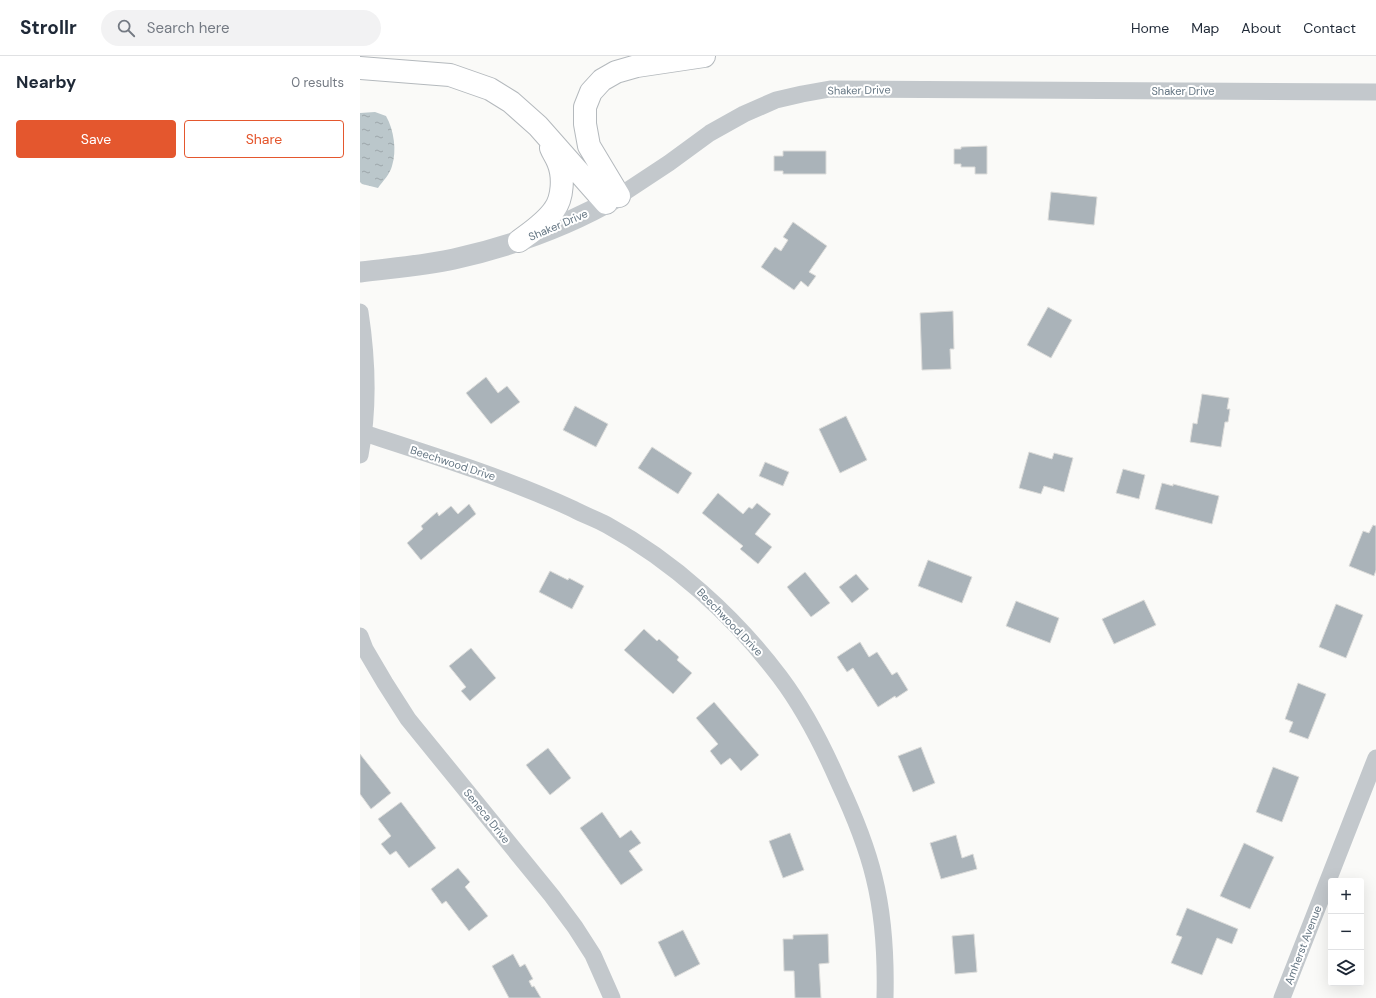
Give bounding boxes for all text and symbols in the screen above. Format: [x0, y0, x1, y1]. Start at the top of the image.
search box [101, 10, 381, 46]
text: Strollr [20, 15, 77, 40]
icon: search [115, 17, 137, 39]
text: Search here [147, 18, 230, 38]
text: Home [1131, 19, 1169, 37]
text: Map [1191, 19, 1219, 37]
text: About [1241, 19, 1281, 37]
text: Contact [1303, 19, 1356, 37]
text: Nearby [16, 71, 76, 93]
text: 0 results [291, 74, 344, 91]
street label: Shaker Drive [827, 82, 891, 98]
street label: Shaker Drive [1151, 84, 1215, 98]
button: Save [16, 120, 176, 158]
button: Share [184, 120, 344, 158]
street label: Shaker Drive [526, 206, 590, 244]
street label: Beechwood Drive [409, 443, 497, 483]
street label: Beechwood Drive [694, 585, 766, 659]
street label: Seneca Drive [461, 786, 513, 846]
map controls [1328, 878, 1364, 986]
button: + [1328, 878, 1364, 914]
street label: Amherst Avenue [1281, 903, 1325, 987]
button: − [1328, 914, 1364, 950]
button: layers [1328, 950, 1364, 986]

